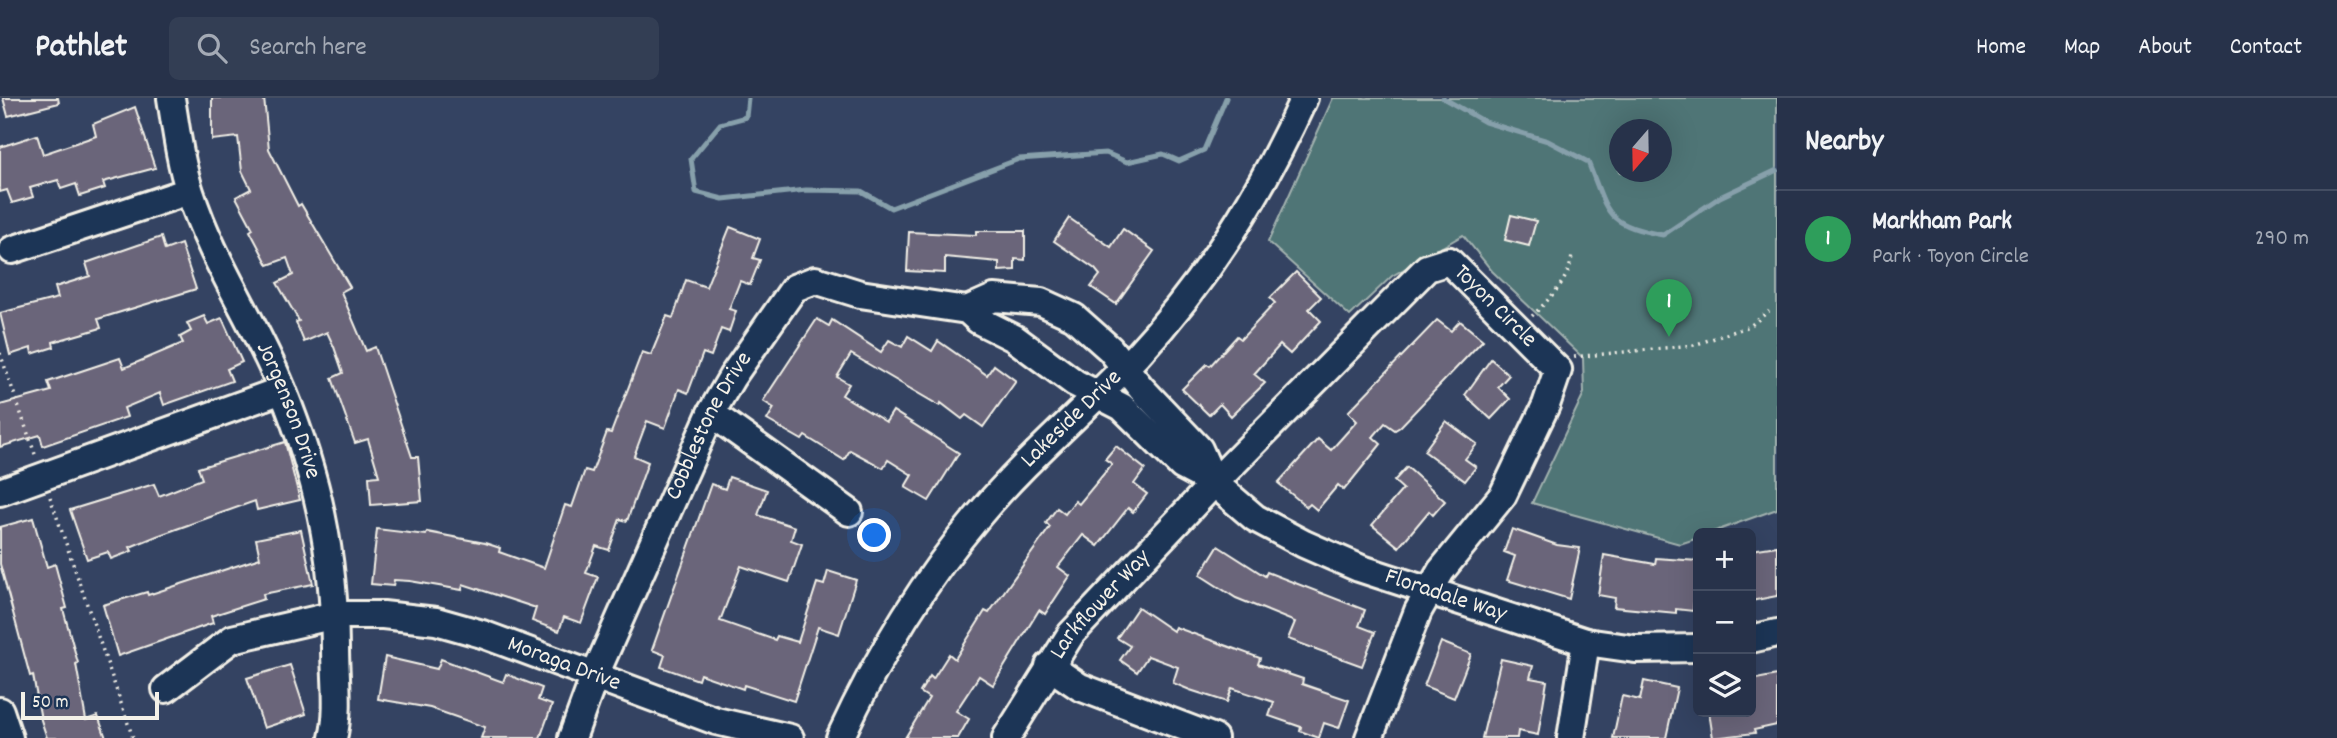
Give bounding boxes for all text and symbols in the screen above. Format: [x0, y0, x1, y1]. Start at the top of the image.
search box [169, 17, 659, 80]
text: Pathlet [35, 25, 127, 72]
icon: search [193, 29, 231, 67]
text: Search here [249, 30, 367, 67]
text: Home [1976, 31, 2026, 65]
text: Map [2064, 31, 2100, 65]
text: About [2138, 31, 2192, 65]
text: Contact [2230, 31, 2302, 65]
north arrow [1609, 119, 1672, 182]
text: Nearby [1805, 122, 1883, 165]
text: Markham Park [1872, 204, 2012, 241]
text: 1 [1825, 223, 1831, 256]
text: 290 m [2255, 223, 2309, 256]
text: Park · Toyon Circle [1872, 241, 2029, 274]
street label: Toyon Circle [1445, 257, 1544, 356]
pin: 1 [1646, 279, 1692, 337]
street label: Jorgenson Drive [246, 336, 329, 483]
street label: Cobblestone Drive [657, 345, 761, 506]
street label: Lakeside Drive [1014, 362, 1130, 477]
your location [857, 518, 891, 552]
map controls [1693, 528, 1756, 717]
button: + [1693, 528, 1756, 591]
street label: Larkflower Way [1042, 541, 1160, 666]
street label: Floradale Way [1380, 560, 1512, 632]
button: − [1693, 591, 1756, 654]
street label: Moraga Drive [502, 628, 625, 701]
button: layers [1693, 654, 1756, 717]
scale bar [21, 689, 159, 721]
text: 50 m [32, 690, 69, 717]

